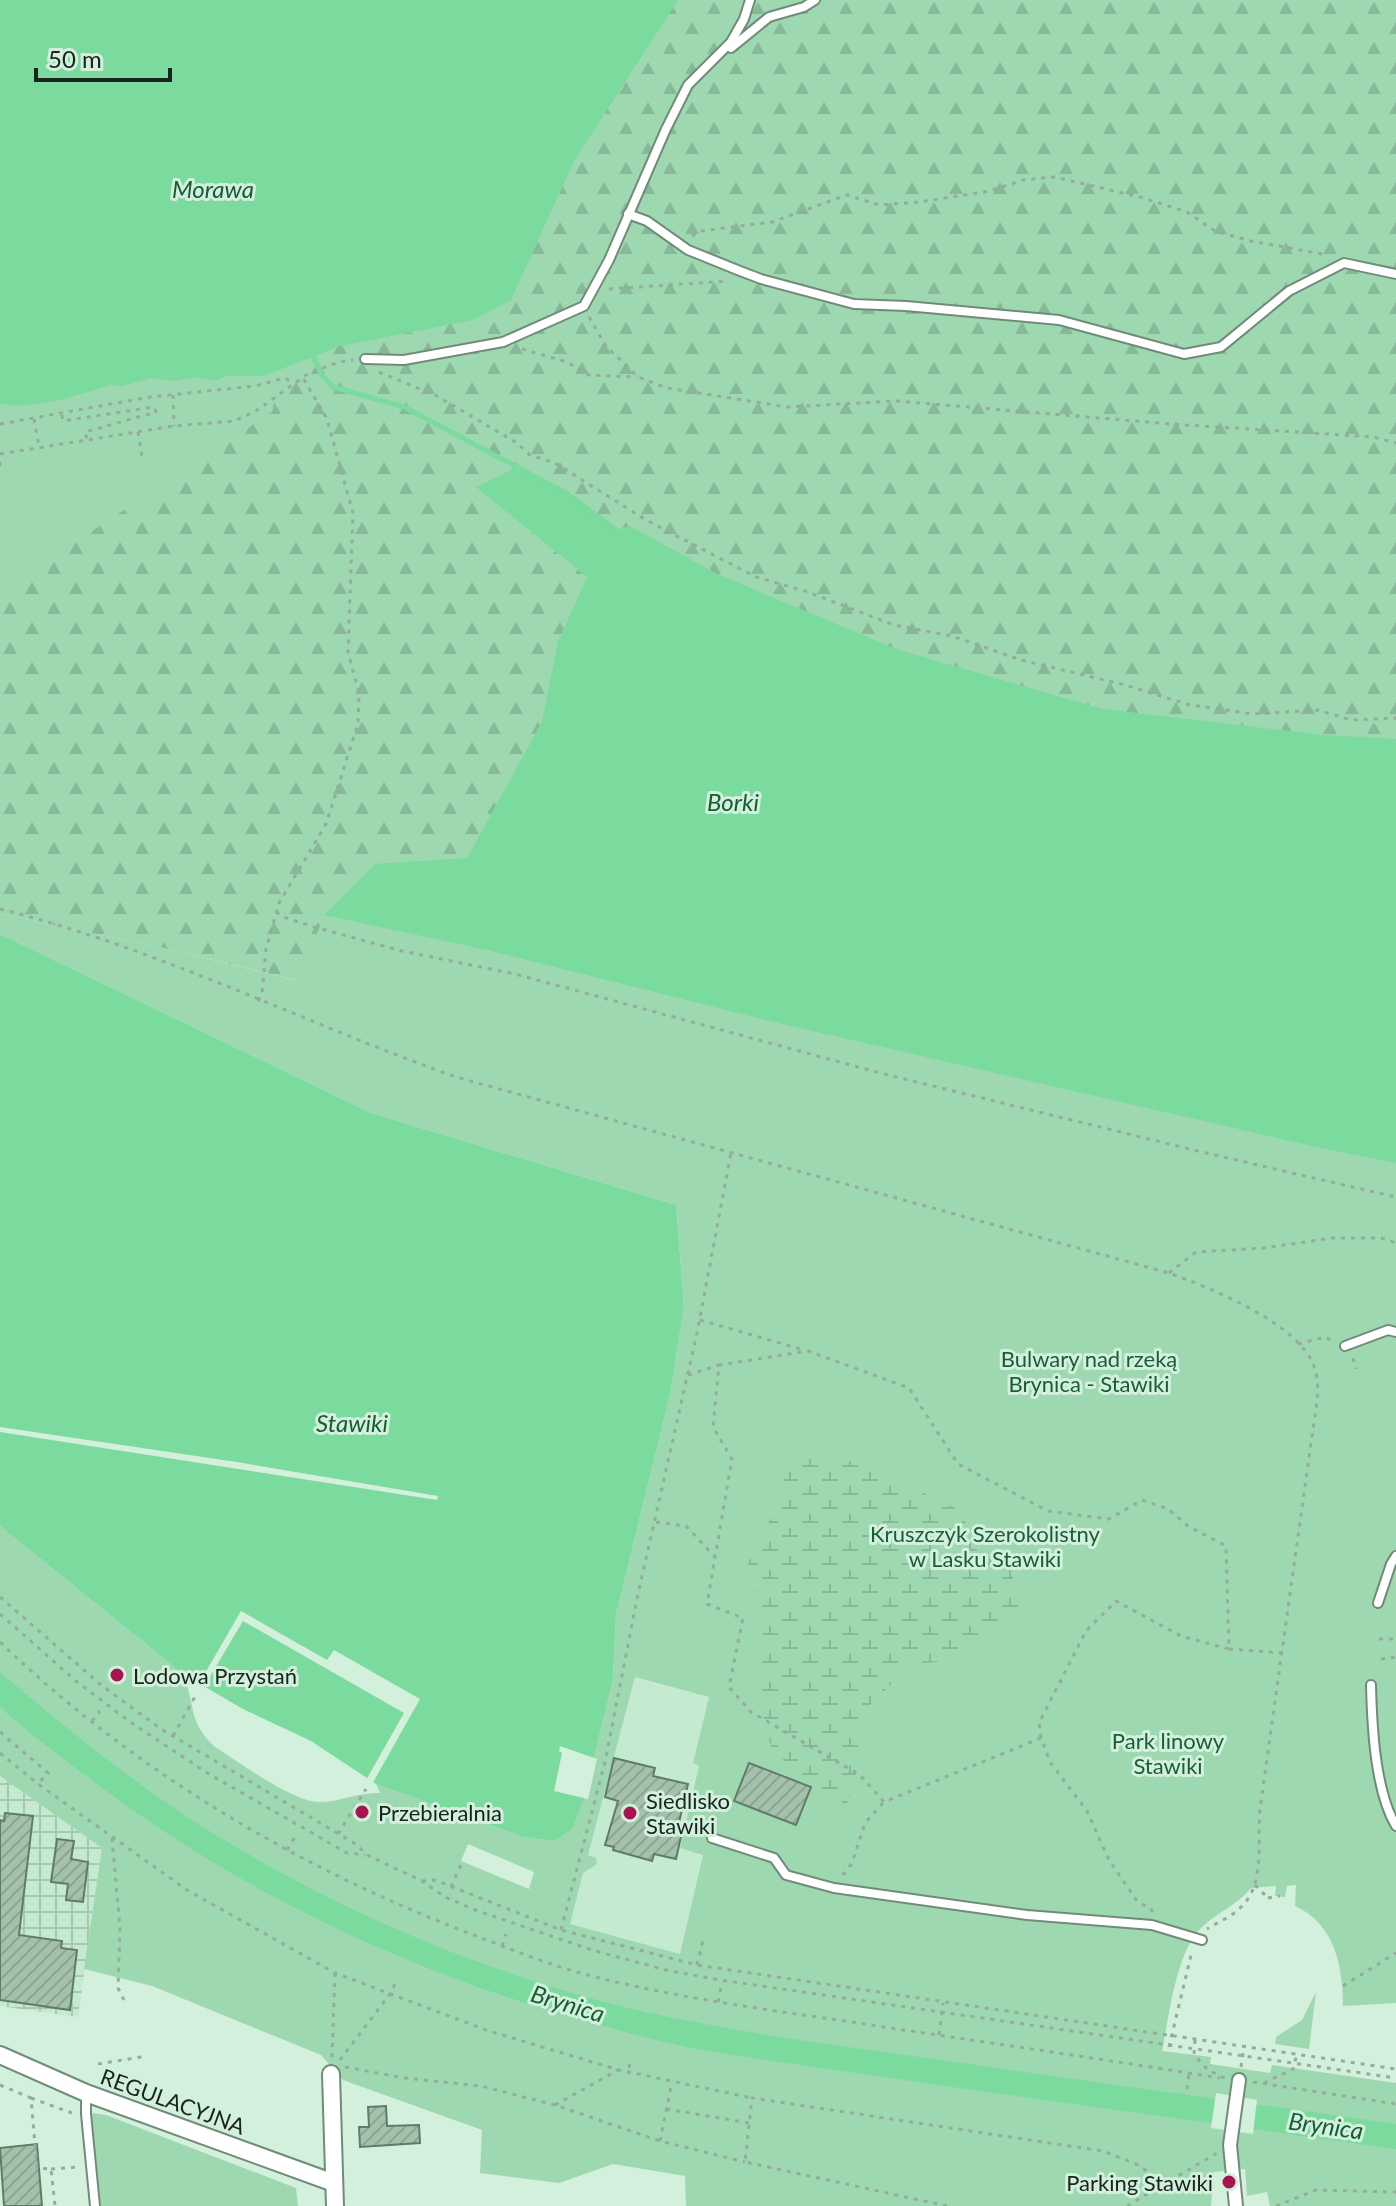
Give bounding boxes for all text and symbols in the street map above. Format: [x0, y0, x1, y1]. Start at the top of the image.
scale bar [36, 32, 170, 82]
text: 50 m [48, 44, 102, 73]
water label: Morawa [172, 174, 254, 203]
water label: Borki [707, 787, 759, 816]
park label: Bulwary nad rzeką Brynica - Stawiki [1001, 1345, 1177, 1397]
water label: Stawiki [316, 1408, 388, 1437]
park label: Kruszczyk Szerokolistny w Lasku Stawiki [870, 1520, 1101, 1572]
place label: Lodowa Przystań [133, 1662, 297, 1689]
marker: Lodowa Przystań [108, 1666, 126, 1684]
park label: Park linowy Stawiki [1112, 1727, 1225, 1779]
place label: Siedlisko Stawiki [646, 1787, 730, 1839]
place label: Przebieralnia [378, 1799, 502, 1826]
marker: Przebieralnia [353, 1803, 371, 1821]
marker: Siedlisko Stawiki [621, 1804, 639, 1822]
water label: Brynica [528, 1978, 608, 2028]
street label: REGULACYJNA [97, 2062, 249, 2140]
water label: Brynica [1287, 2105, 1365, 2145]
place label: Parking Stawiki [1066, 2169, 1213, 2196]
marker: Parking Stawiki [1220, 2173, 1238, 2191]

